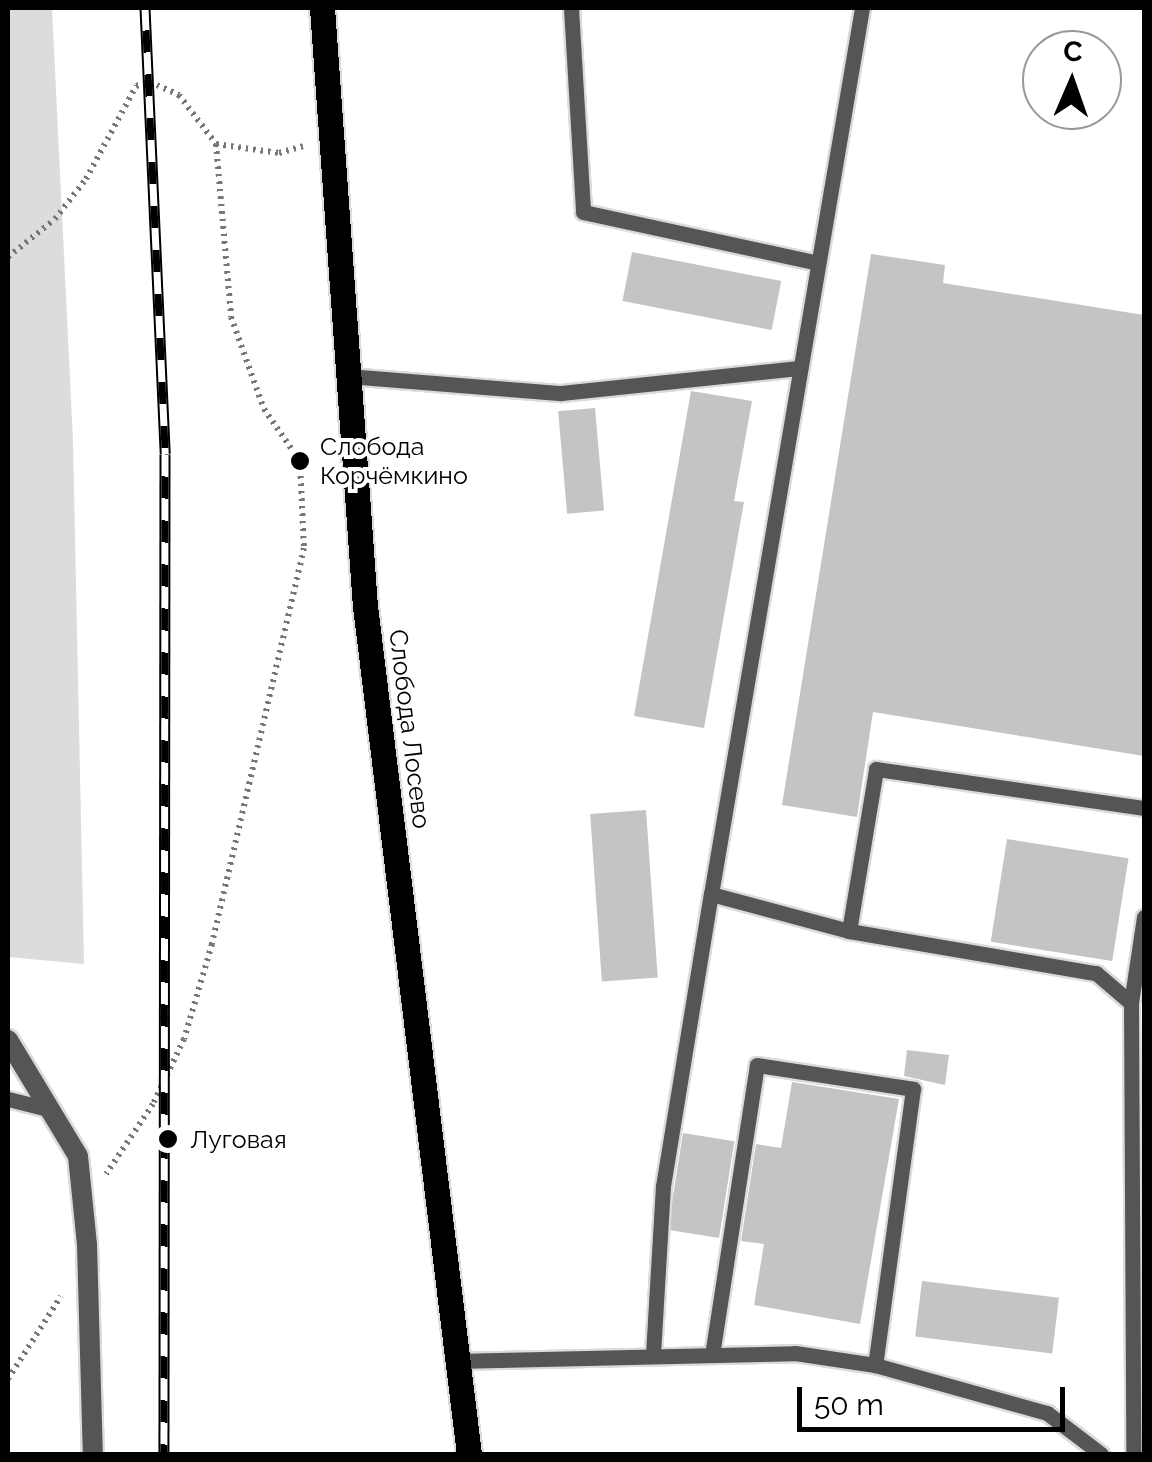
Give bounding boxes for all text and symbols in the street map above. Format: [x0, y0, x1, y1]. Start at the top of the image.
north arrow [1022, 30, 1122, 130]
text: С [1063, 35, 1083, 68]
place label: Слобода Корчёмкино [320, 432, 468, 491]
marker: Слобода Корчёмкино [289, 450, 311, 472]
street label: Слобода Лосево [383, 628, 437, 830]
place label: Луговая [190, 1124, 287, 1154]
marker: Луговая [155, 1126, 181, 1152]
scale bar [802, 1367, 1070, 1429]
text: 50 m [814, 1387, 884, 1422]

